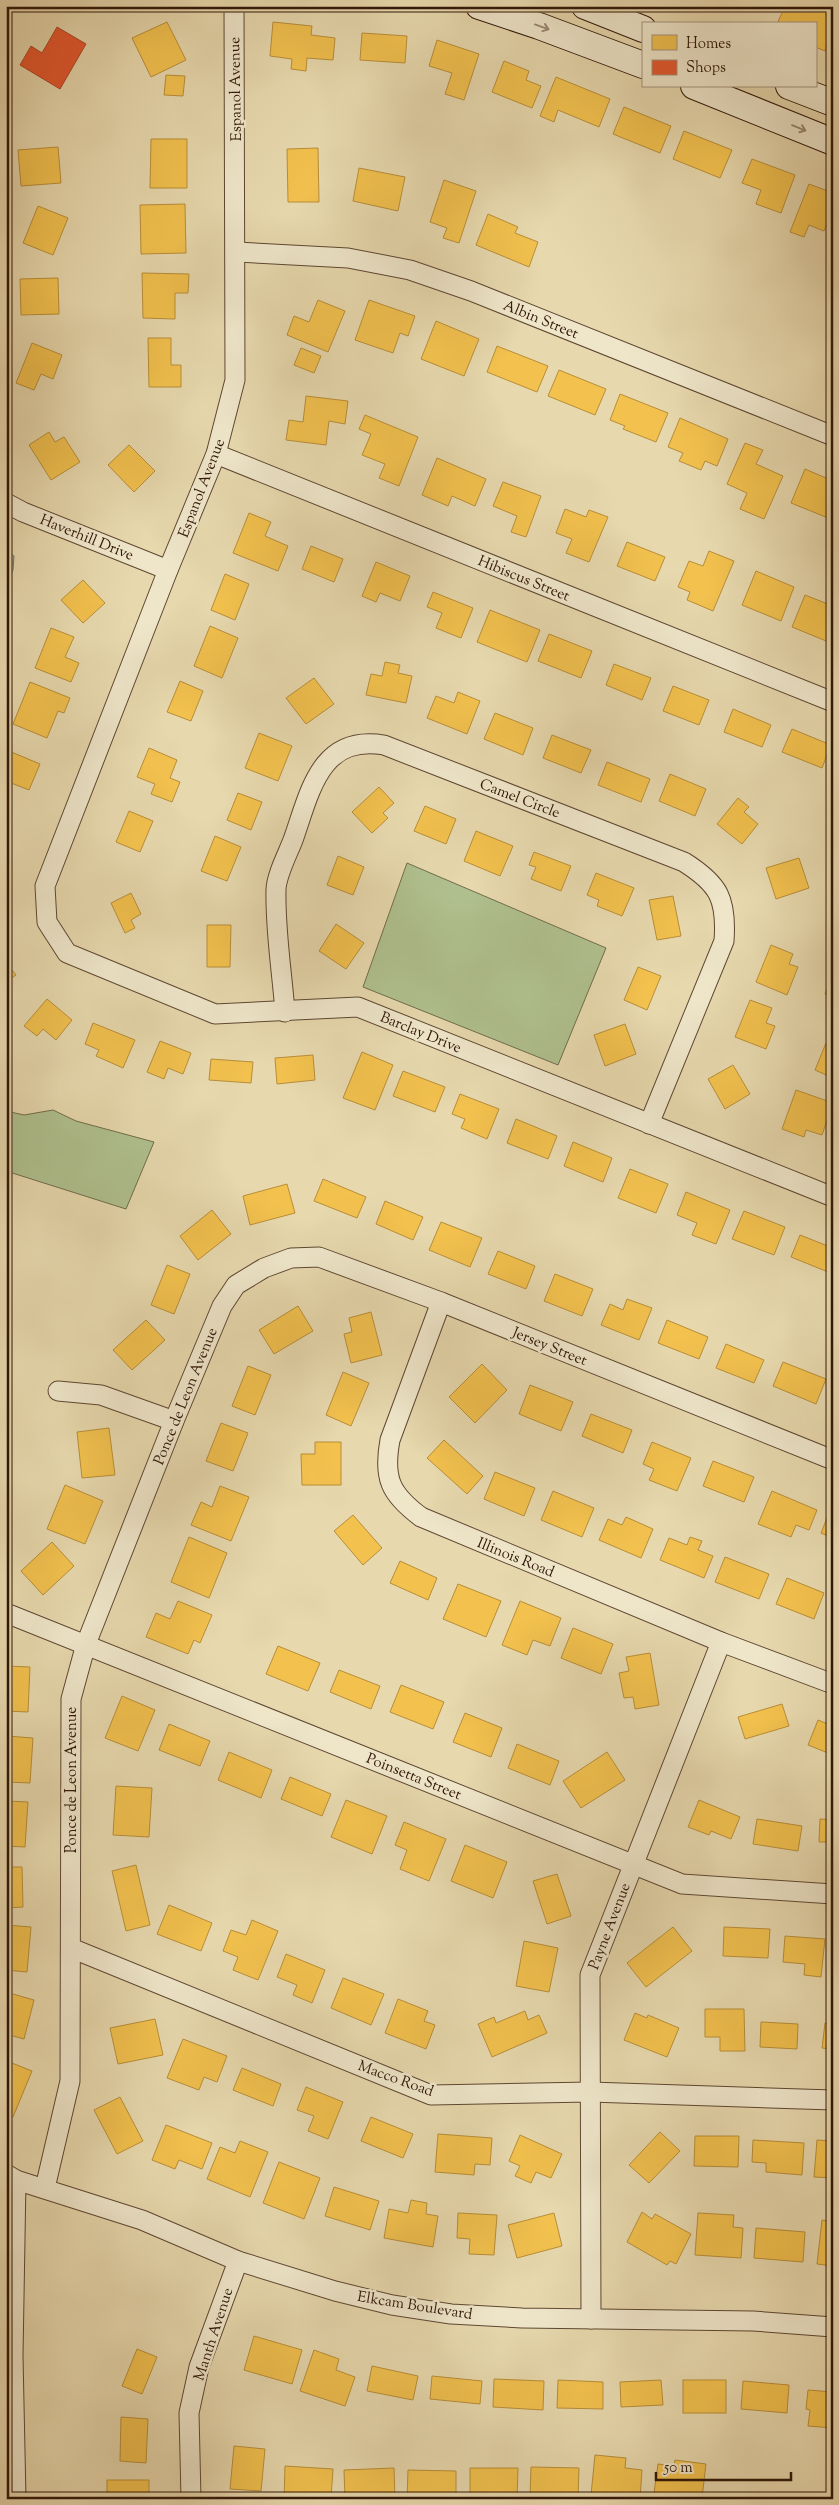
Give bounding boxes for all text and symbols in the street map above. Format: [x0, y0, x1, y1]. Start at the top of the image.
legend [642, 22, 816, 88]
one-way arrow [534, 23, 549, 32]
text: Homes [686, 34, 731, 55]
street label: Espanol Avenue [225, 37, 248, 141]
text: Shops [686, 58, 726, 79]
one-way arrow [791, 124, 806, 134]
street label: Albin Street [500, 296, 581, 345]
street label: Espanol Avenue [174, 436, 231, 541]
street label: Haverhill Drive [36, 510, 136, 567]
street label: Hibiscus Street [474, 551, 573, 607]
street label: Camel Circle [476, 774, 563, 824]
street label: Barclay Drive [377, 1008, 464, 1059]
street label: Jersey Street [508, 1322, 590, 1372]
street label: Ponce de Leon Avenue [149, 1325, 224, 1468]
street label: Illinois Road [474, 1533, 558, 1584]
street label: Ponce de Leon Avenue [62, 1707, 83, 1853]
street label: Poinsetta Street [363, 1749, 464, 1806]
street label: Payne Avenue [584, 1880, 637, 1973]
street label: Macco Road [355, 2056, 437, 2103]
street label: Manth Avenue [190, 2285, 239, 2384]
street label: Elkcam Boulevard [356, 2287, 474, 2326]
scale bar [656, 2450, 792, 2482]
text: 50 m [663, 2458, 693, 2479]

